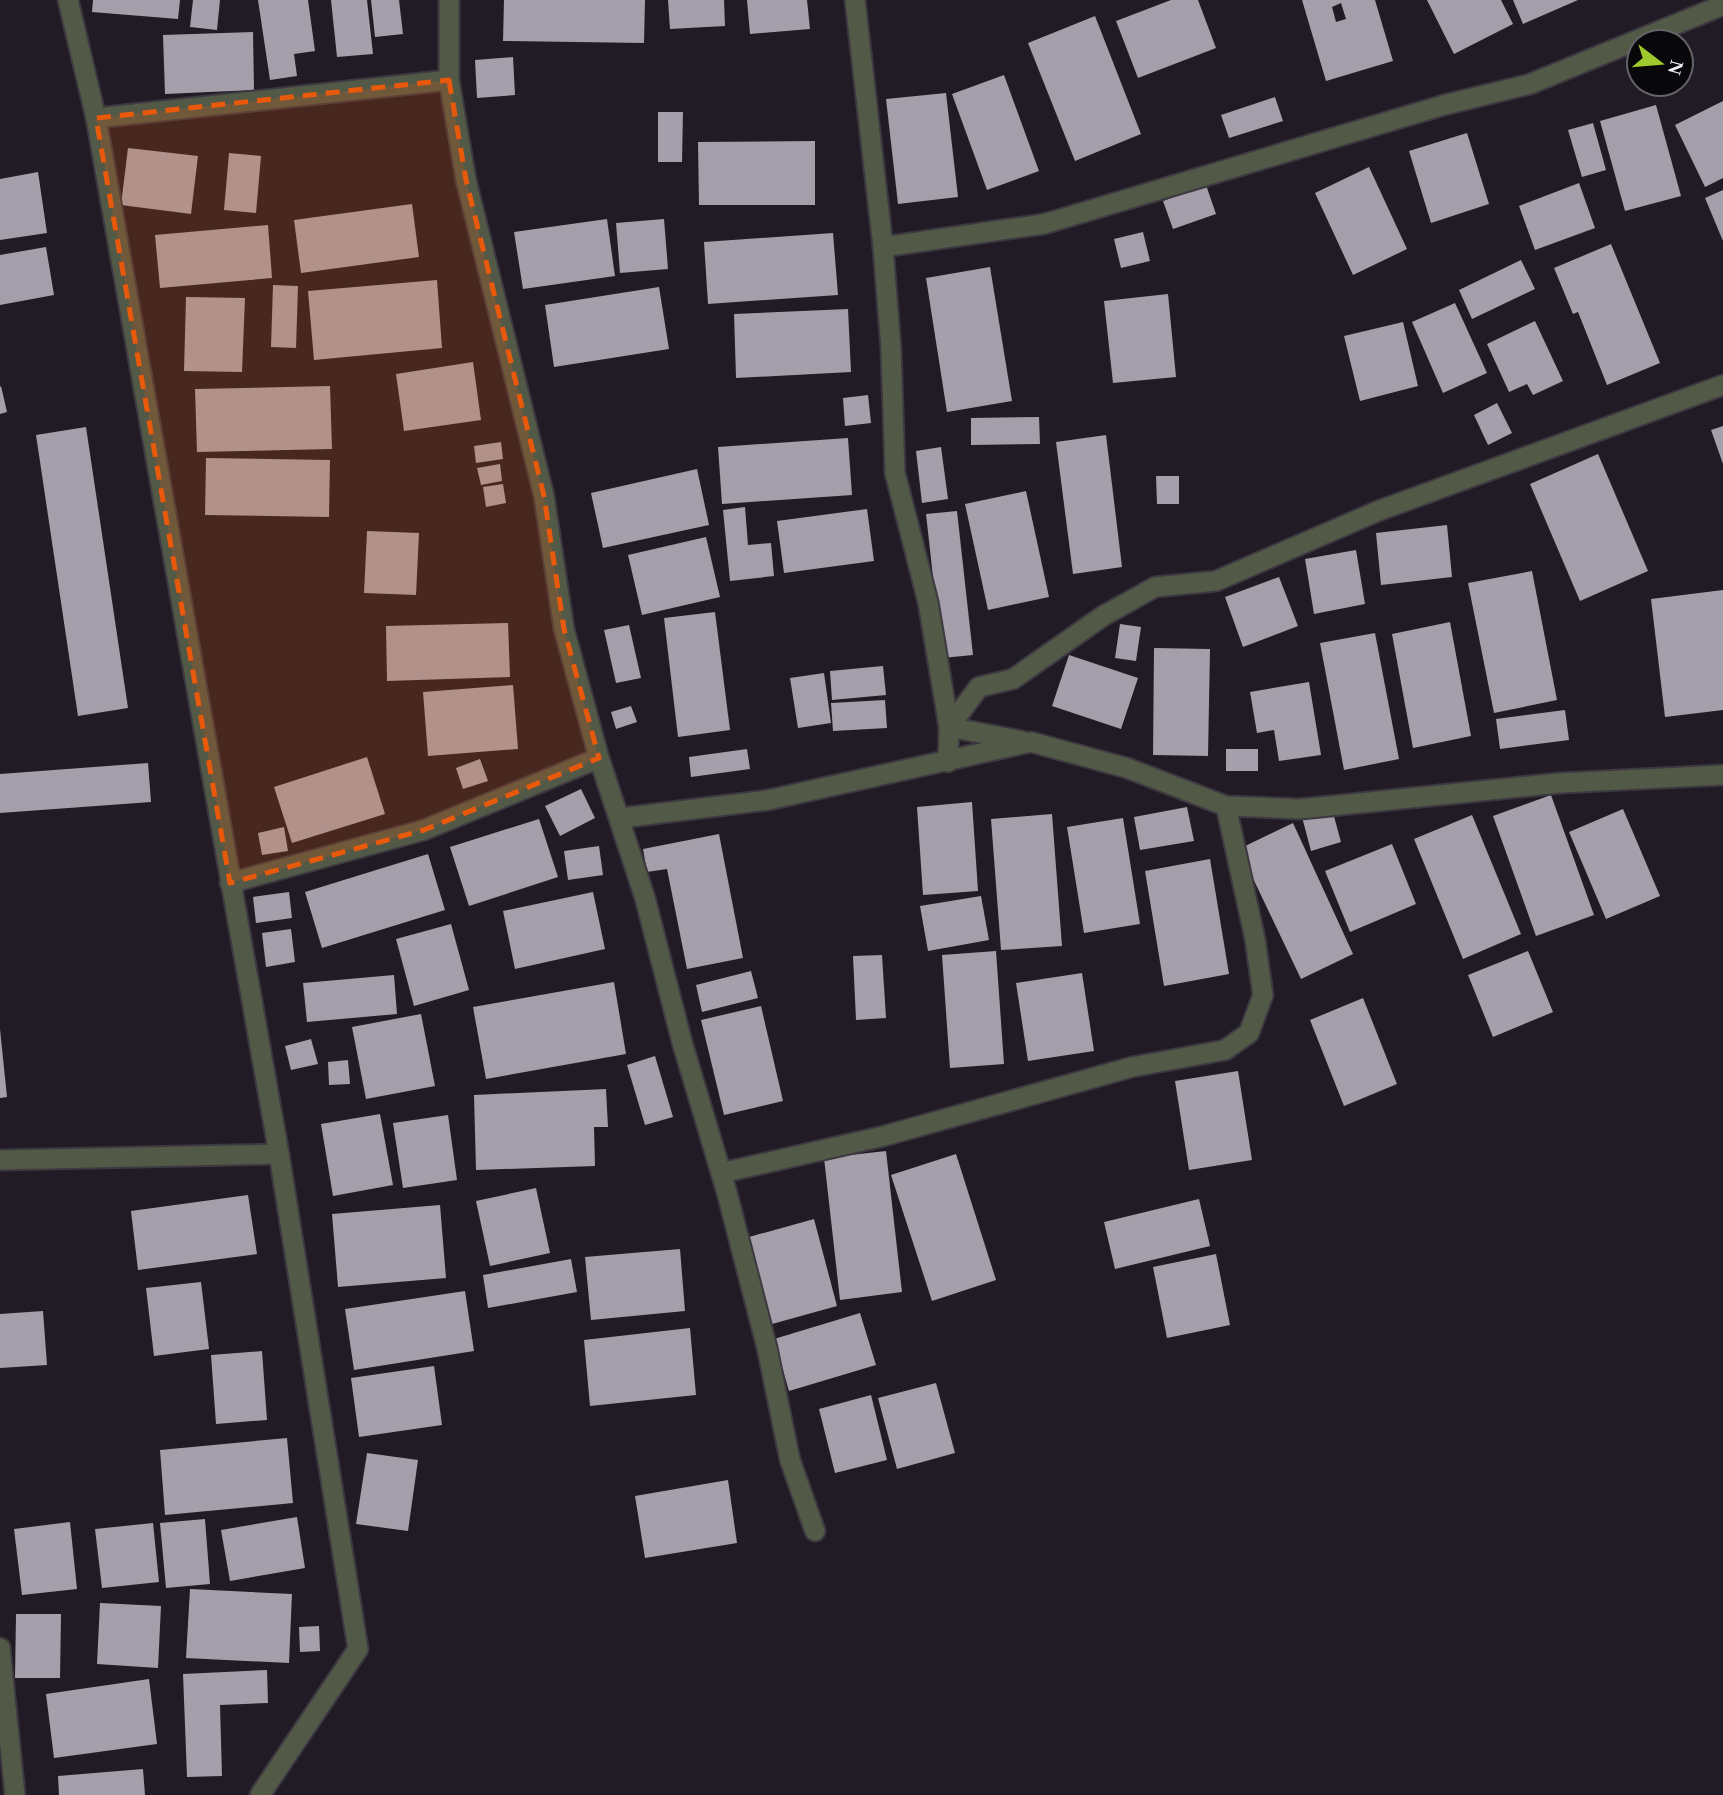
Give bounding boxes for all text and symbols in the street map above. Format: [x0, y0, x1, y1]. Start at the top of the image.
north arrow [1625, 28, 1695, 98]
text: N [1664, 58, 1688, 77]

